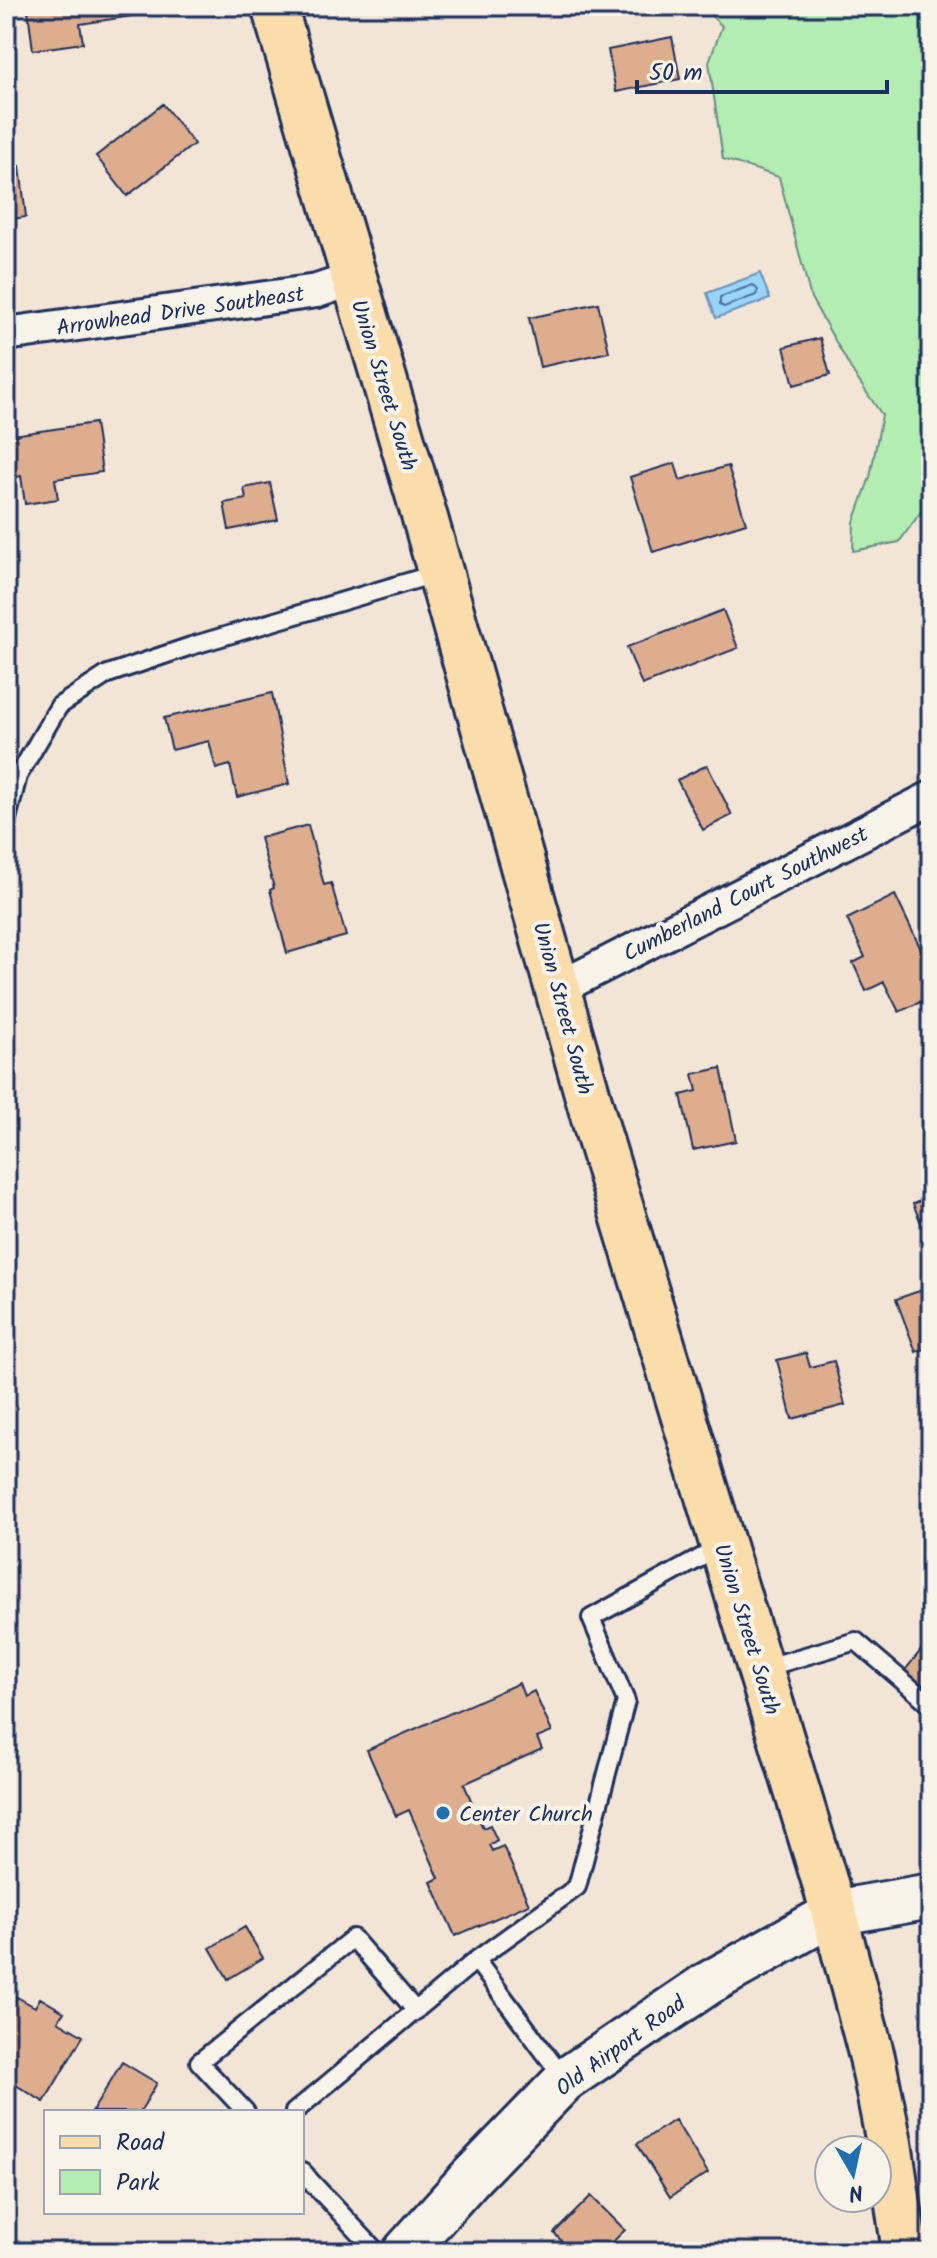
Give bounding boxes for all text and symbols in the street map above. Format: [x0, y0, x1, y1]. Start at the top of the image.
scale bar [637, 44, 887, 94]
text: 50 m [649, 54, 703, 93]
street label: Arrowhead Drive Southeast [54, 278, 307, 347]
street label: Union Street South [340, 296, 425, 476]
street label: Cumberland Court Southwest [618, 818, 875, 972]
street label: Union Street South [522, 918, 601, 1099]
street label: Union Street South [703, 1540, 788, 1720]
place label: Center Church [459, 1798, 593, 1833]
marker: Center Church [434, 1804, 452, 1822]
street label: Old Airport Road [549, 1987, 695, 2106]
legend [44, 2110, 304, 2214]
text: Road [116, 2124, 165, 2163]
north arrow [813, 2134, 893, 2214]
text: Park [116, 2164, 160, 2203]
text: N [846, 2173, 865, 2210]

